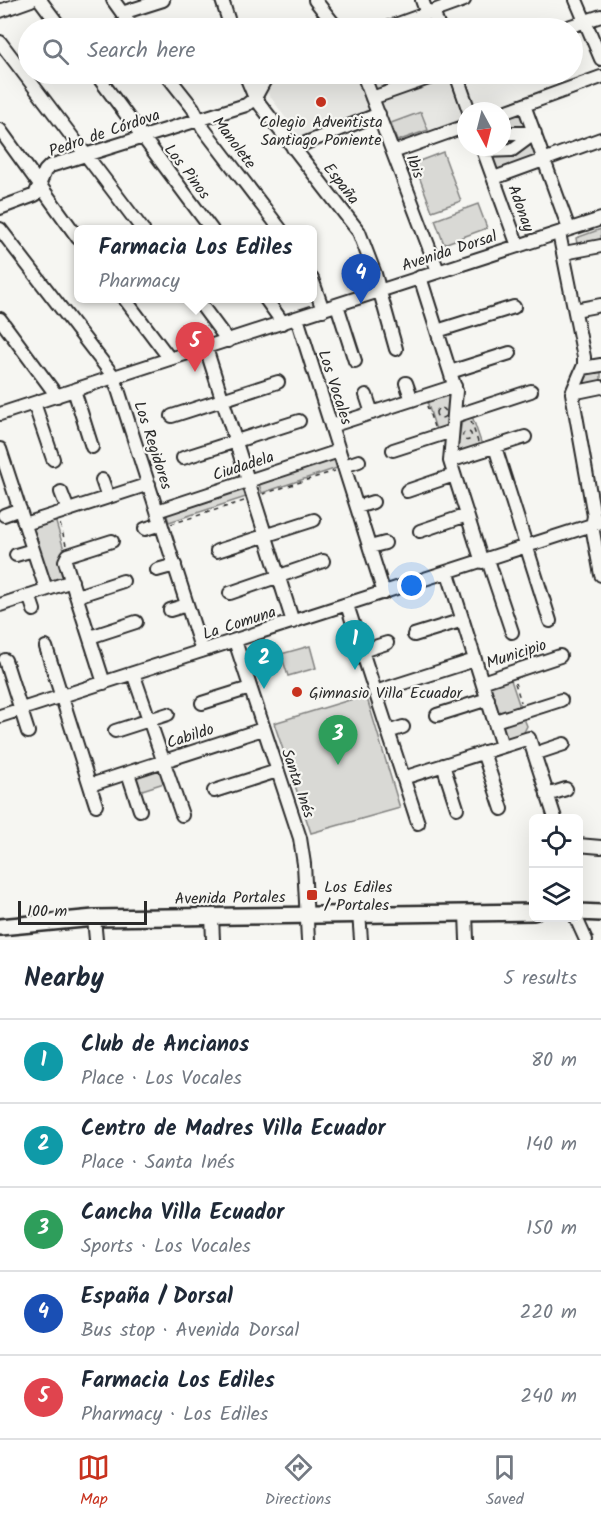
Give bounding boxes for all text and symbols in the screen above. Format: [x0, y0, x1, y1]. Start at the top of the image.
search box [18, 18, 583, 84]
text: Search here [87, 34, 195, 69]
icon: search [39, 35, 72, 68]
marker: Colegio Adventista Santiago Poniente [314, 95, 328, 109]
north arrow [457, 102, 511, 156]
street label: Pedro de Córdova [46, 103, 163, 164]
place label: Colegio Adventista Santiago Poniente [259, 110, 383, 153]
street label: Manolete [206, 111, 262, 175]
street label: Los Pinos [157, 139, 216, 205]
street label: Ibis [399, 151, 431, 182]
street label: España [316, 158, 365, 210]
street label: Adonay [501, 181, 541, 236]
street label: Avenida Dorsal [399, 224, 500, 279]
popup [74, 225, 317, 303]
text: Farmacia Los Ediles [99, 231, 292, 266]
pin: 4 [342, 254, 380, 304]
text: Pharmacy [99, 266, 180, 298]
pin: 5 [176, 322, 214, 372]
street label: Los Vocales [311, 347, 358, 428]
street label: Los Regidores [127, 398, 179, 493]
street label: Ciudadela [210, 445, 277, 488]
your location [397, 571, 426, 600]
street label: La Comuna [199, 600, 279, 647]
pin: 1 [336, 620, 374, 670]
street label: Municipio [483, 633, 550, 676]
pin: 2 [244, 640, 284, 689]
place label: Gimnasio Villa Ecuador [309, 681, 464, 706]
marker: Gimnasio Villa Ecuador [290, 685, 304, 699]
pin: 3 [318, 716, 358, 765]
street label: Cabildo [164, 717, 217, 756]
street label: Santa Inés [274, 745, 321, 822]
map controls [529, 814, 583, 922]
button: locate [529, 814, 583, 868]
button: layers [529, 868, 583, 922]
place label: Los Ediles / Portales [324, 875, 392, 918]
street label: Avenida Portales [174, 885, 286, 912]
marker: Los Ediles / Portales [305, 888, 319, 902]
scale bar [18, 898, 147, 926]
text: 100 m [27, 899, 67, 924]
text: Nearby [24, 958, 104, 1000]
text: 5 results [503, 963, 577, 995]
text: Club de Ancianos [81, 1028, 249, 1063]
text: 1 [40, 1045, 47, 1077]
text: 80 m [531, 1045, 577, 1077]
text: Place · Los Vocales [81, 1063, 242, 1095]
text: Centro de Madres Villa Ecuador [81, 1112, 386, 1147]
text: 2 [38, 1129, 49, 1161]
text: 140 m [526, 1129, 577, 1161]
text: Place · Santa Inés [81, 1147, 235, 1179]
text: Cancha Villa Ecuador [81, 1196, 284, 1231]
text: 3 [38, 1213, 49, 1245]
text: 150 m [526, 1213, 577, 1245]
text: Sports · Los Vocales [81, 1231, 251, 1263]
text: España / Dorsal [81, 1280, 233, 1315]
text: 4 [38, 1297, 49, 1329]
text: 220 m [520, 1297, 577, 1329]
text: Bus stop · Avenida Dorsal [81, 1315, 299, 1347]
text: Farmacia Los Ediles [81, 1364, 275, 1399]
text: 5 [38, 1381, 49, 1413]
text: 240 m [520, 1381, 577, 1413]
text: Pharmacy · Los Ediles [81, 1399, 268, 1431]
tab: Map [77, 1451, 110, 1512]
tab: Directions [265, 1451, 331, 1512]
tab: Saved [486, 1451, 524, 1512]

